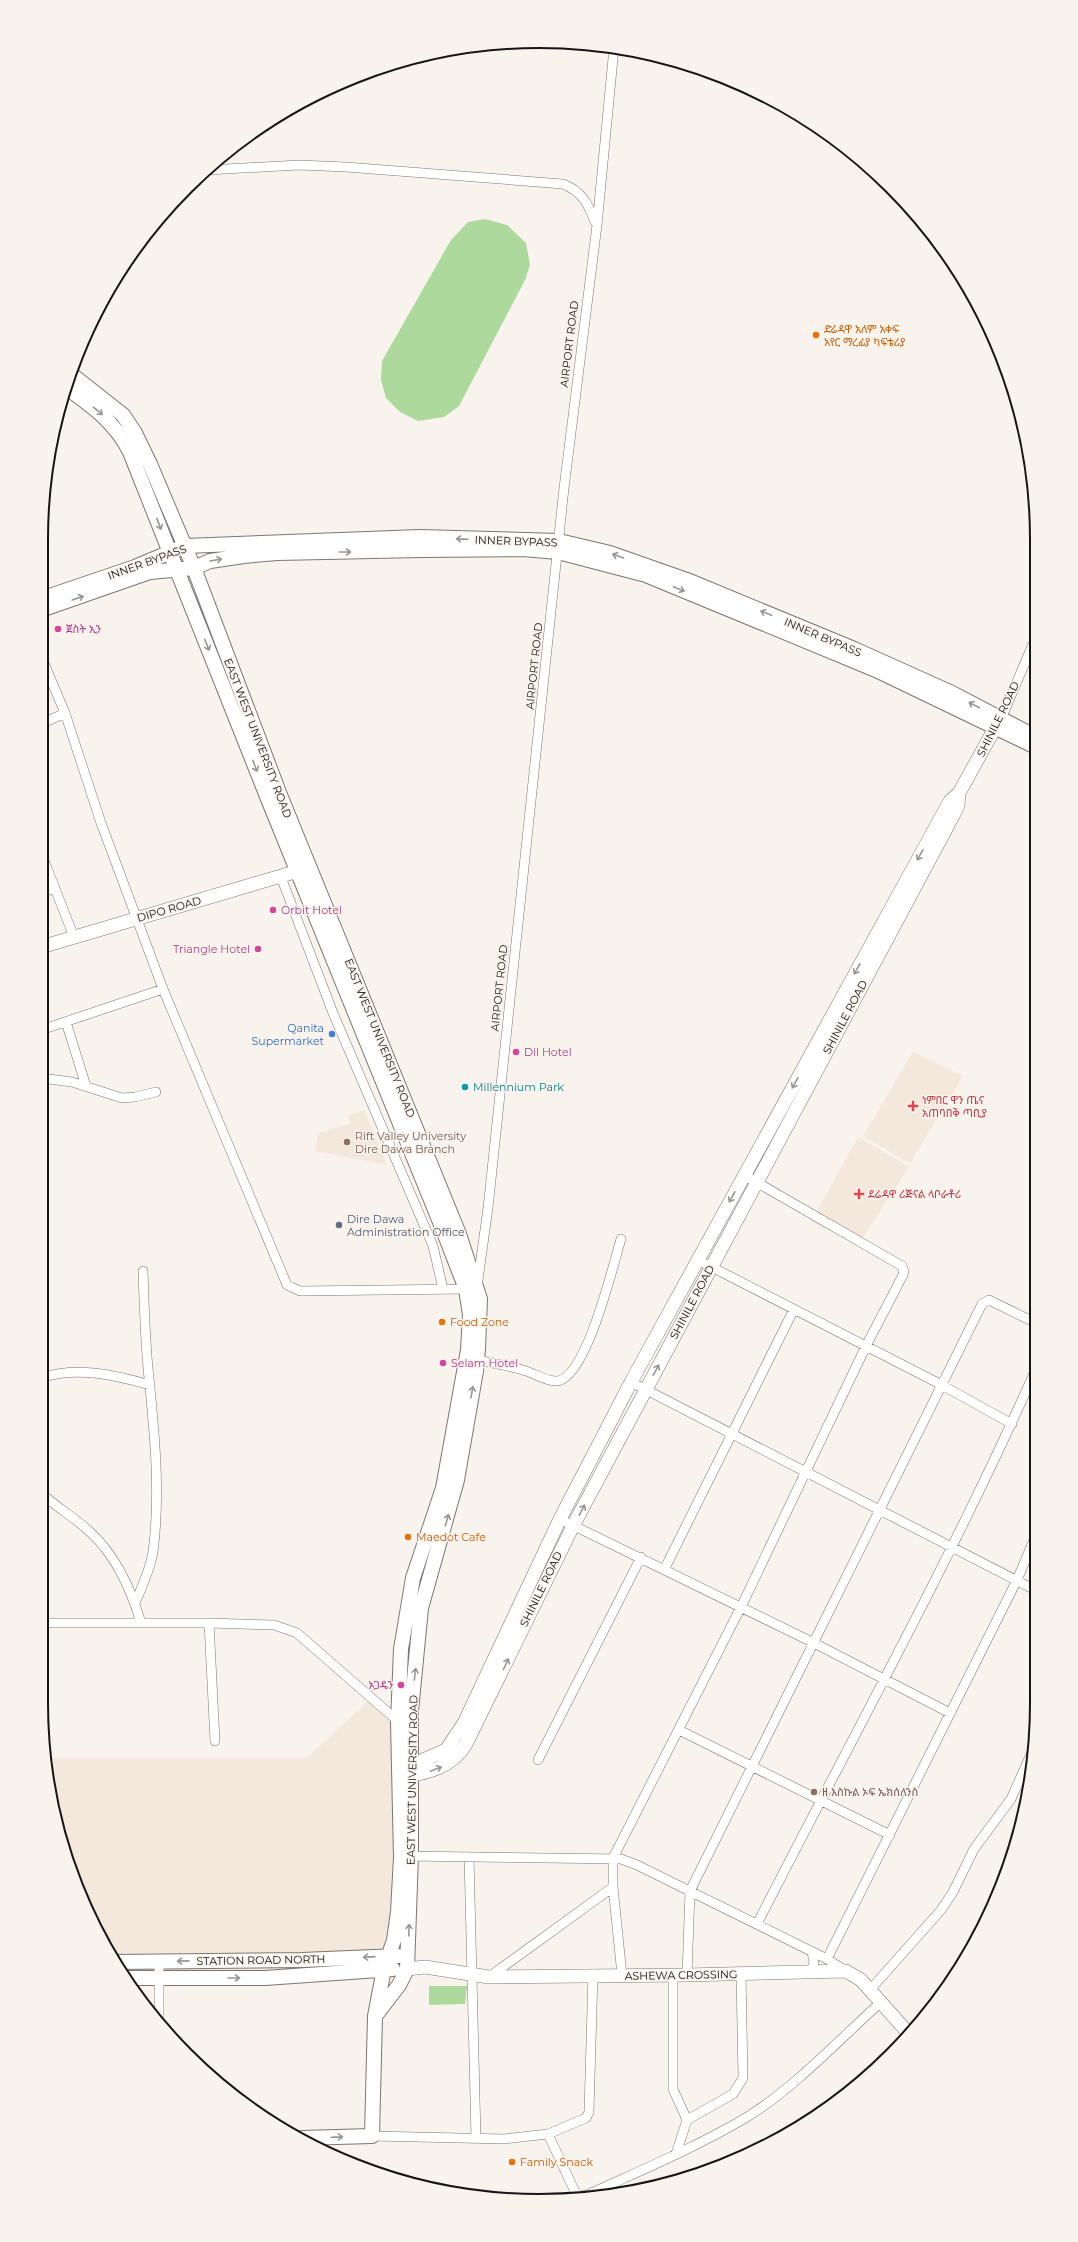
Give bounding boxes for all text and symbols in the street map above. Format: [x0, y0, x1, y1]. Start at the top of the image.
street label: AIRPORT ROAD [557, 300, 581, 388]
place label: ድሬዳዋ አለም አቀፍ አየር ማረፊያ ካፍቴሪያ [824, 322, 905, 349]
marker: ድሬዳዋ አለም አቀፍ አየር ማረፊያ ካፍቴሪያ [811, 330, 821, 340]
one-way arrow [93, 407, 104, 416]
one-way arrow [156, 518, 164, 530]
street label: INNER BYPASS [474, 533, 558, 549]
one-way arrow [456, 535, 469, 542]
street label: INNER BYPASS [106, 541, 189, 583]
one-way arrow [338, 548, 351, 556]
one-way arrow [613, 551, 625, 559]
one-way arrow [209, 556, 222, 564]
one-way arrow [673, 586, 685, 593]
one-way arrow [71, 593, 83, 601]
one-way arrow [760, 608, 772, 616]
street label: INNER BYPASS [782, 614, 864, 660]
place label: ጀስት ኢን [66, 622, 102, 636]
street label: AIRPORT ROAD [522, 622, 546, 710]
marker: ጀስት ኢን [53, 624, 63, 634]
one-way arrow [204, 639, 211, 651]
street label: EAST WEST UNIVERSITY ROAD [221, 656, 295, 820]
street label: SHINILE ROAD [974, 679, 1022, 759]
one-way arrow [968, 701, 980, 708]
one-way arrow [252, 759, 260, 771]
one-way arrow [915, 849, 923, 861]
street label: DIPO ROAD [135, 893, 203, 925]
place label: Orbit Hotel [281, 903, 342, 917]
marker: Orbit Hotel [268, 905, 278, 915]
place label: Triangle Hotel [173, 942, 250, 956]
marker: Triangle Hotel [253, 944, 263, 954]
street label: AIRPORT ROAD [487, 944, 511, 1032]
street label: EAST WEST UNIVERSITY ROAD [342, 956, 418, 1120]
one-way arrow [853, 963, 861, 975]
street label: SHINILE ROAD [820, 977, 870, 1057]
place label: Qanita Supermarket [251, 1021, 325, 1048]
marker: Qanita Supermarket [327, 1029, 337, 1039]
place label: Dil Hotel [524, 1045, 572, 1059]
marker: Dil Hotel [511, 1047, 521, 1057]
one-way arrow [790, 1077, 798, 1089]
place label: Millennium Park [473, 1080, 564, 1094]
marker: Millennium Park [460, 1082, 470, 1092]
place label: ነምበር ዋን ጤና አጠባበቅ ጣቢያ [922, 1093, 987, 1120]
marker: ነምበር ዋን ጤና አጠባበቅ ጣቢያ [907, 1100, 919, 1112]
place label: Rift Valley University Dire Dawa Branch [355, 1129, 466, 1156]
marker: Rift Valley University Dire Dawa Branch [342, 1137, 352, 1147]
place label: ደሬዳዋ ሪጅናል ላቦራቶሪ [868, 1187, 961, 1201]
marker: ደሬዳዋ ሪጅናል ላቦራቶሪ [853, 1188, 865, 1200]
one-way arrow [728, 1191, 736, 1203]
place label: Dire Dawa Administration Office [347, 1212, 465, 1239]
marker: Dire Dawa Administration Office [334, 1220, 344, 1230]
street label: SHINILE ROAD [667, 1262, 717, 1342]
place label: Food Zone [450, 1315, 509, 1329]
marker: Food Zone [437, 1317, 447, 1327]
place label: Selam Hotel [451, 1356, 518, 1370]
marker: Selam Hotel [438, 1358, 448, 1368]
one-way arrow [652, 1364, 660, 1376]
one-way arrow [469, 1386, 477, 1399]
one-way arrow [578, 1504, 586, 1516]
one-way arrow [444, 1514, 451, 1527]
place label: Maedot Cafe [416, 1530, 486, 1544]
marker: Maedot Cafe [403, 1532, 413, 1542]
street label: SHINILE ROAD [517, 1549, 565, 1629]
one-way arrow [502, 1658, 510, 1670]
one-way arrow [411, 1668, 418, 1681]
place label: ኦጋዴን [369, 1678, 394, 1692]
marker: ኦጋዴን [396, 1680, 406, 1690]
street label: EAST WEST UNIVERSITY ROAD [404, 1695, 420, 1865]
one-way arrow [430, 1764, 442, 1772]
place label: ዘ እስኩል ኦፍ ኤክሰለንስ [822, 1785, 918, 1799]
marker: ዘ እስኩል ኦፍ ኤክሰለንስ [809, 1787, 819, 1797]
one-way arrow [405, 1924, 413, 1937]
street label: STATION ROAD NORTH [196, 1952, 326, 1968]
one-way arrow [363, 1953, 376, 1960]
one-way arrow [177, 1957, 190, 1965]
street label: ASHEWA CROSSING [625, 1967, 737, 1983]
one-way arrow [227, 1974, 240, 1982]
one-way arrow [330, 2133, 343, 2141]
place label: Family Snack [520, 2155, 593, 2169]
marker: Family Snack [507, 2157, 517, 2167]

